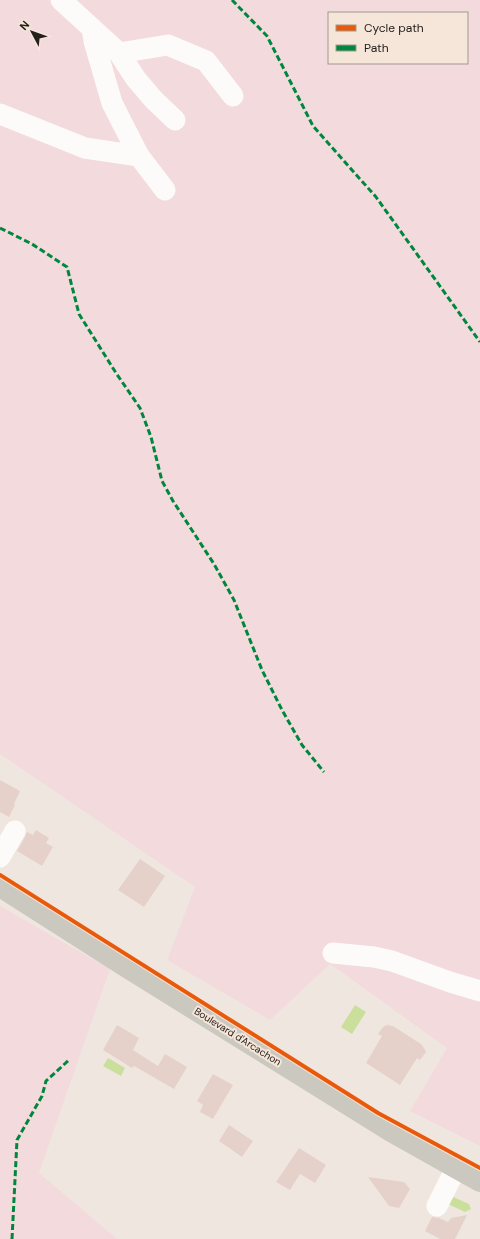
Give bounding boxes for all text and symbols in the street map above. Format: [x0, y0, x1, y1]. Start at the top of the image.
north arrow [12, 12, 52, 52]
legend [328, 12, 468, 64]
text: N [17, 18, 32, 33]
text: Cycle path [364, 20, 424, 36]
text: Path [364, 40, 389, 56]
street label: Boulevard d'Arcachon [192, 1004, 284, 1069]

